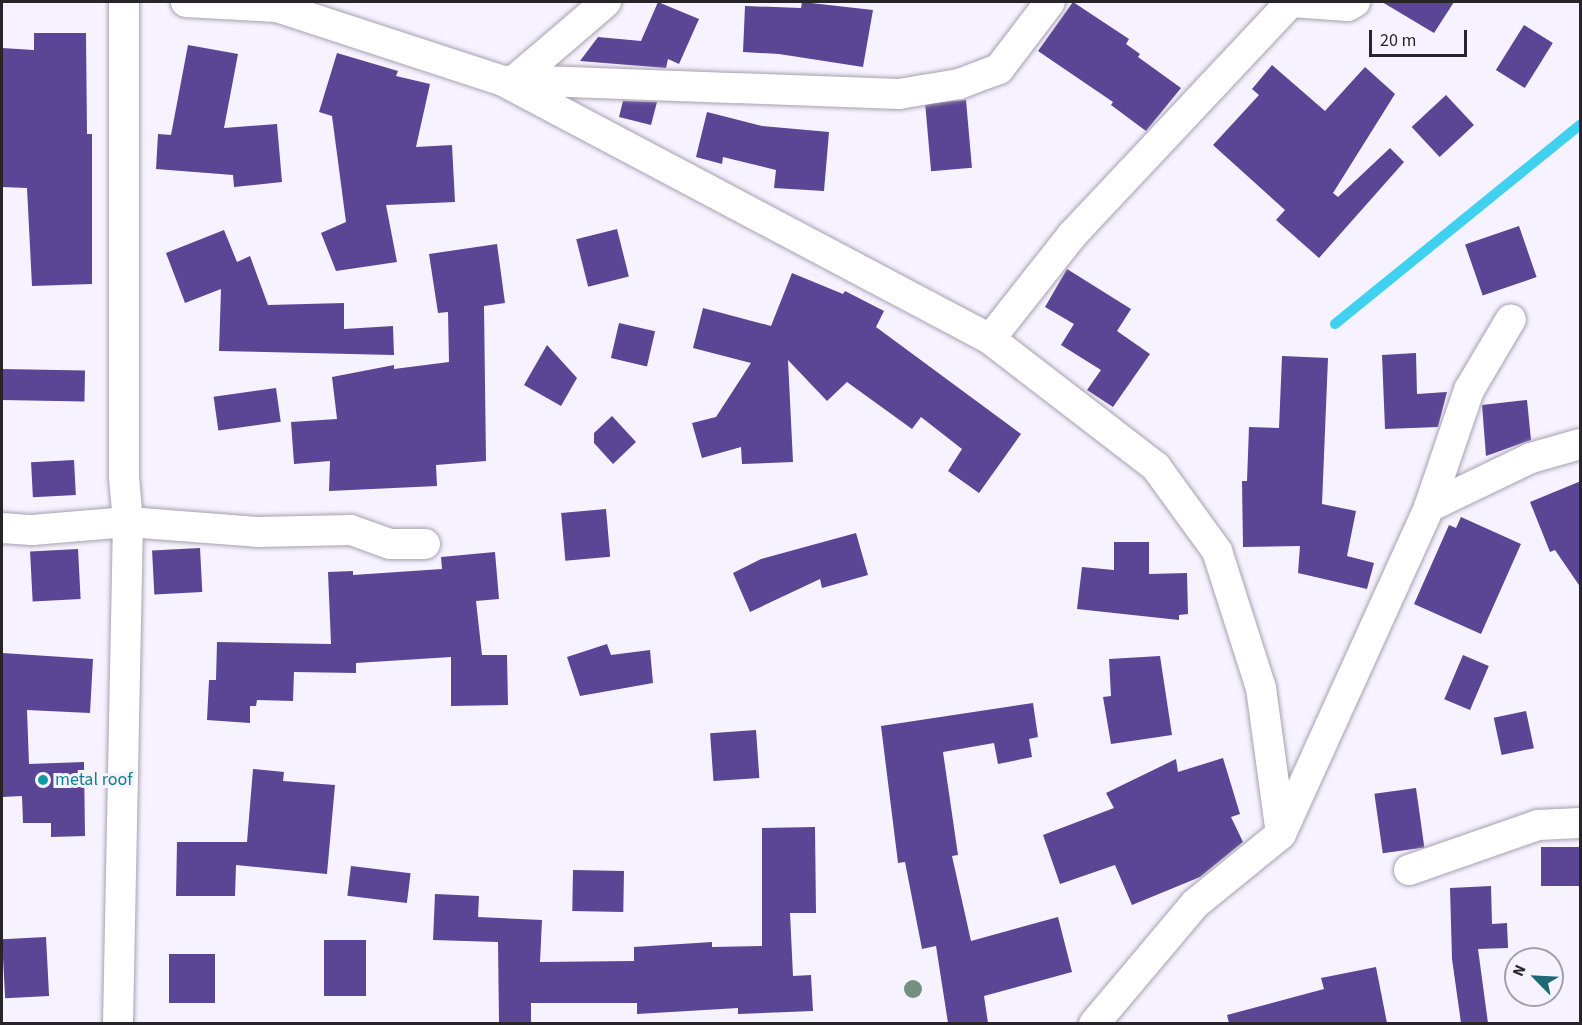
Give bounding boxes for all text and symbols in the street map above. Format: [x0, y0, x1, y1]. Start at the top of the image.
scale bar [1372, 18, 1470, 56]
text: 20 m [1380, 28, 1416, 53]
place label: metal roof [55, 769, 132, 791]
marker: metal roof [36, 773, 50, 787]
north arrow [1504, 947, 1564, 1007]
text: N [1507, 961, 1532, 980]

